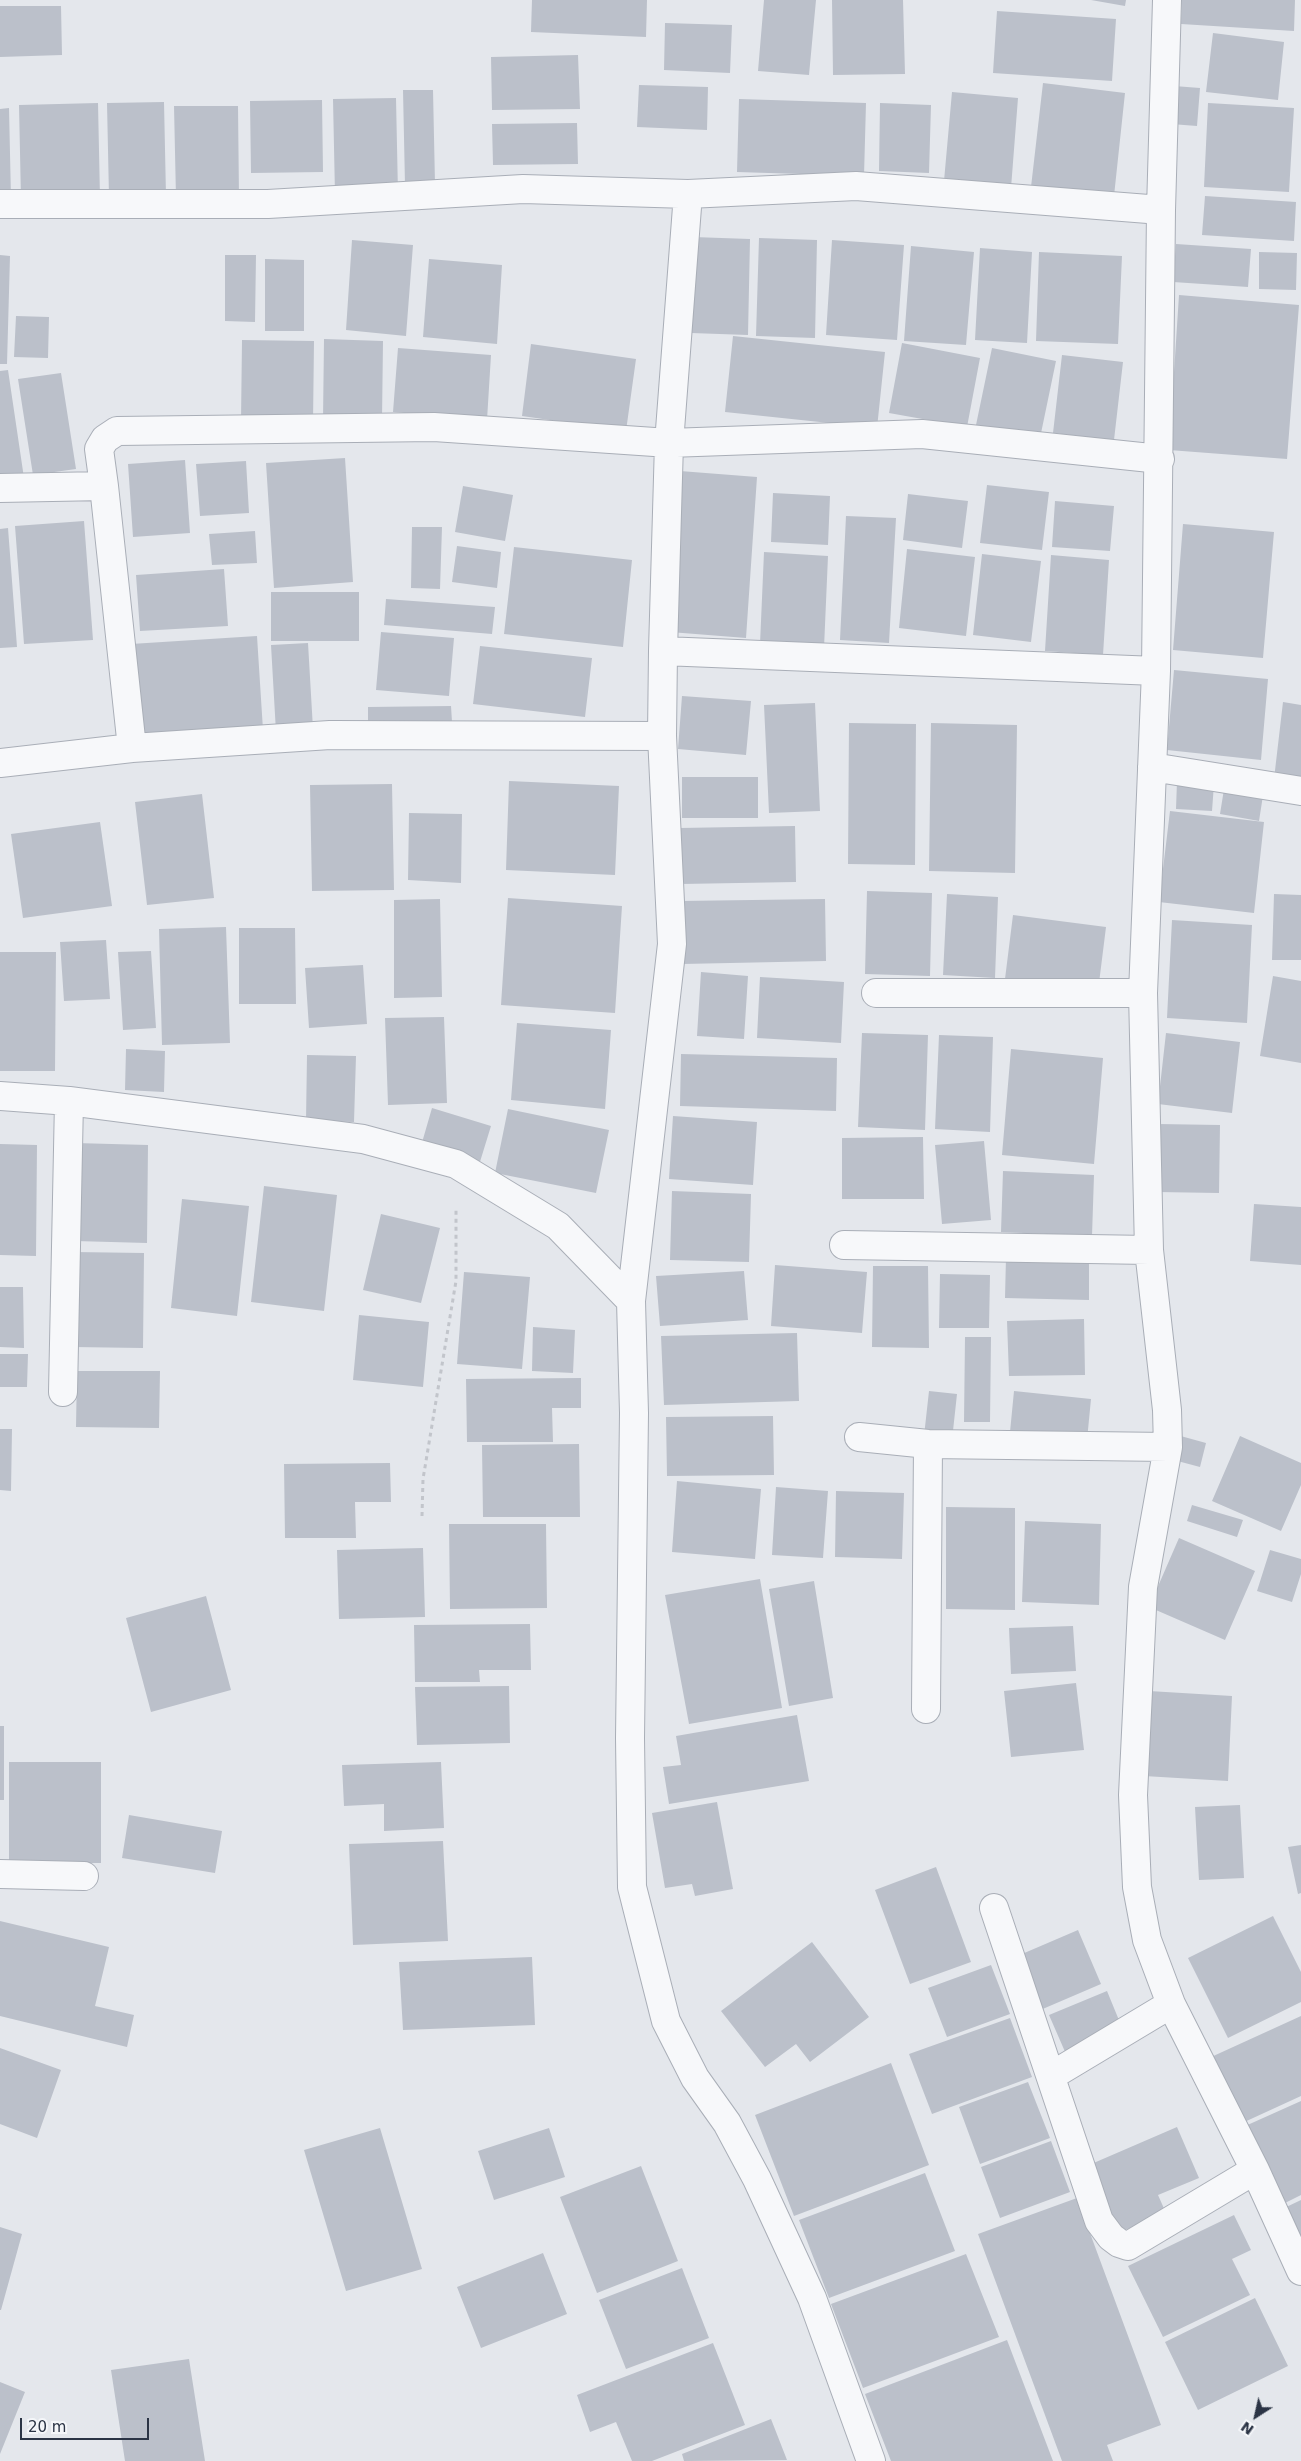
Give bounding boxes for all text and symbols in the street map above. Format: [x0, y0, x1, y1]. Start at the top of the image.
north arrow [1231, 2391, 1281, 2441]
scale bar [22, 2408, 151, 2440]
text: 20 m [28, 2418, 66, 2436]
text: N [1238, 2418, 1257, 2438]

